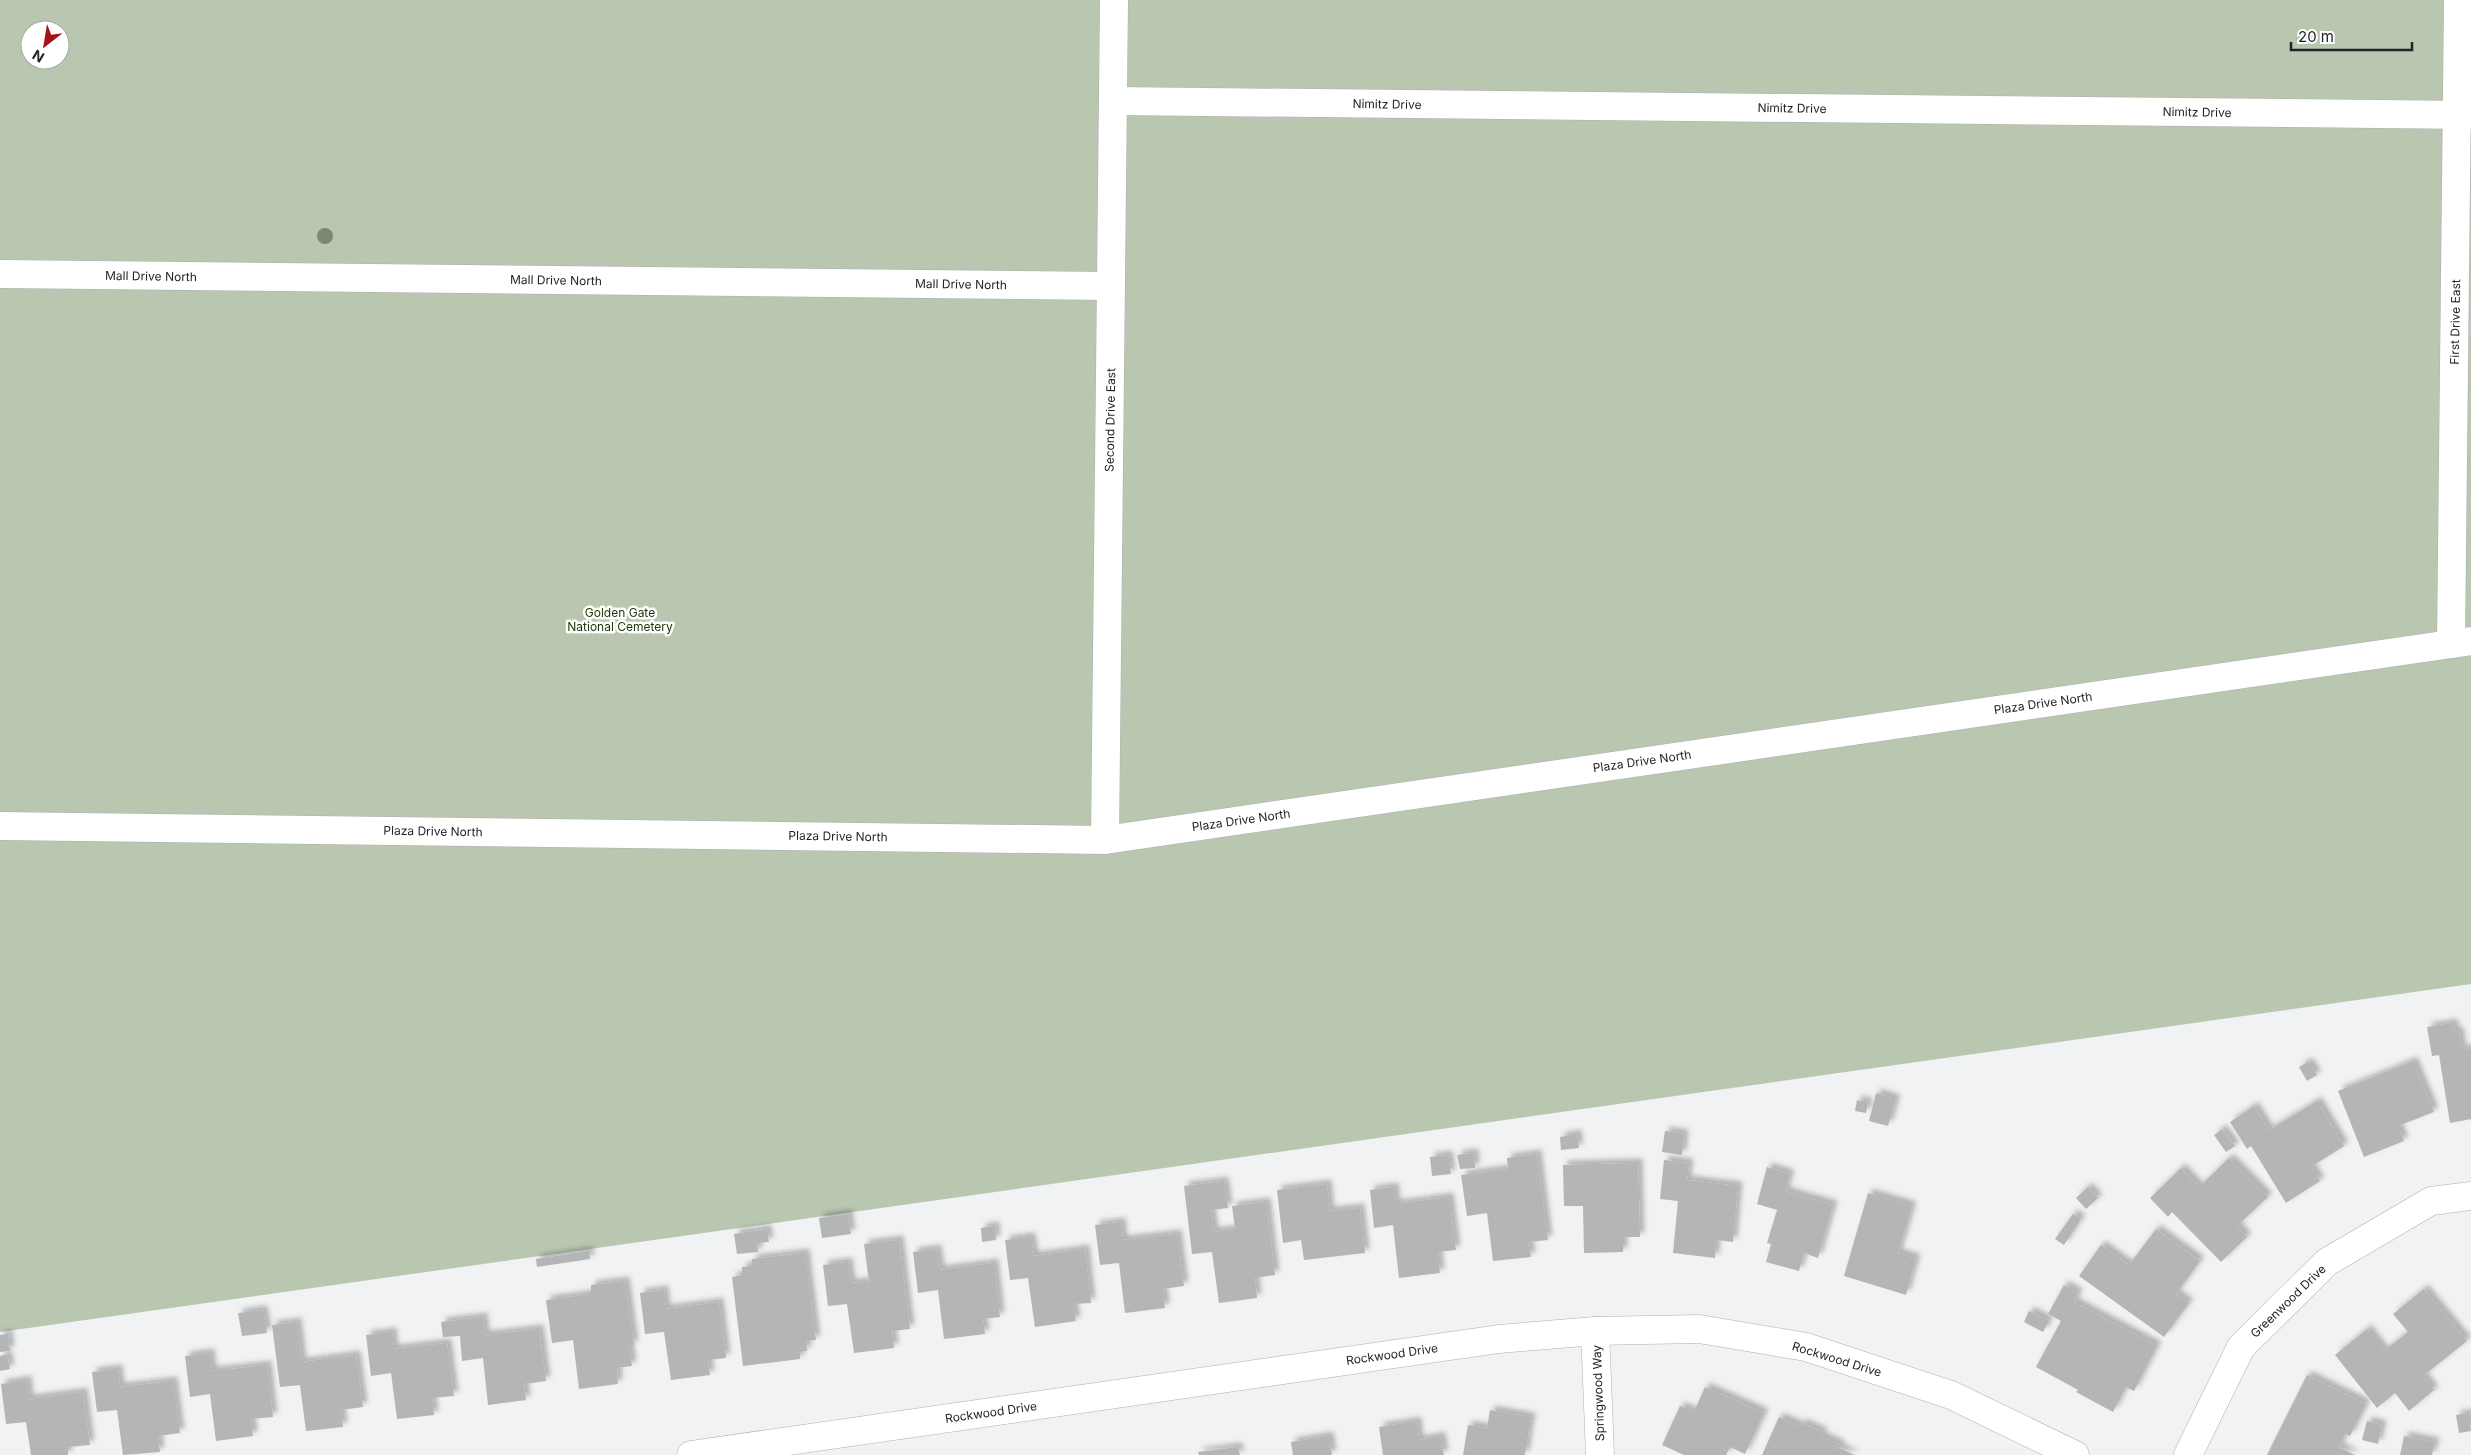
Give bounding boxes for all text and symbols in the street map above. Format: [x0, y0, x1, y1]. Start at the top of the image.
north arrow [20, 20, 70, 70]
scale bar [2291, 20, 2412, 52]
text: 20 m [2298, 27, 2334, 46]
text: N [29, 47, 47, 67]
street label: Nimitz Drive [1352, 96, 1422, 112]
street label: Nimitz Drive [1757, 100, 1827, 116]
street label: Nimitz Drive [2162, 104, 2232, 120]
street label: Mall Drive North [105, 268, 197, 284]
street label: Mall Drive North [510, 272, 602, 288]
street label: Mall Drive North [915, 276, 1007, 292]
street label: First Drive East [2447, 279, 2463, 365]
street label: Second Drive East [1102, 368, 1118, 472]
park label: Golden Gate National Cemetery [567, 605, 673, 634]
street label: Plaza Drive North [1993, 689, 2093, 717]
street label: Plaza Drive North [1592, 747, 1692, 775]
street label: Plaza Drive North [1191, 806, 1291, 834]
street label: Plaza Drive North [383, 823, 483, 839]
street label: Plaza Drive North [788, 828, 888, 844]
street label: Greenwood Drive [2247, 1261, 2329, 1341]
street label: Rockwood Drive [1790, 1338, 1884, 1380]
street label: Rockwood Drive [1345, 1340, 1439, 1368]
street label: Springwood Way [1589, 1344, 1607, 1441]
street label: Rockwood Drive [944, 1398, 1038, 1426]

